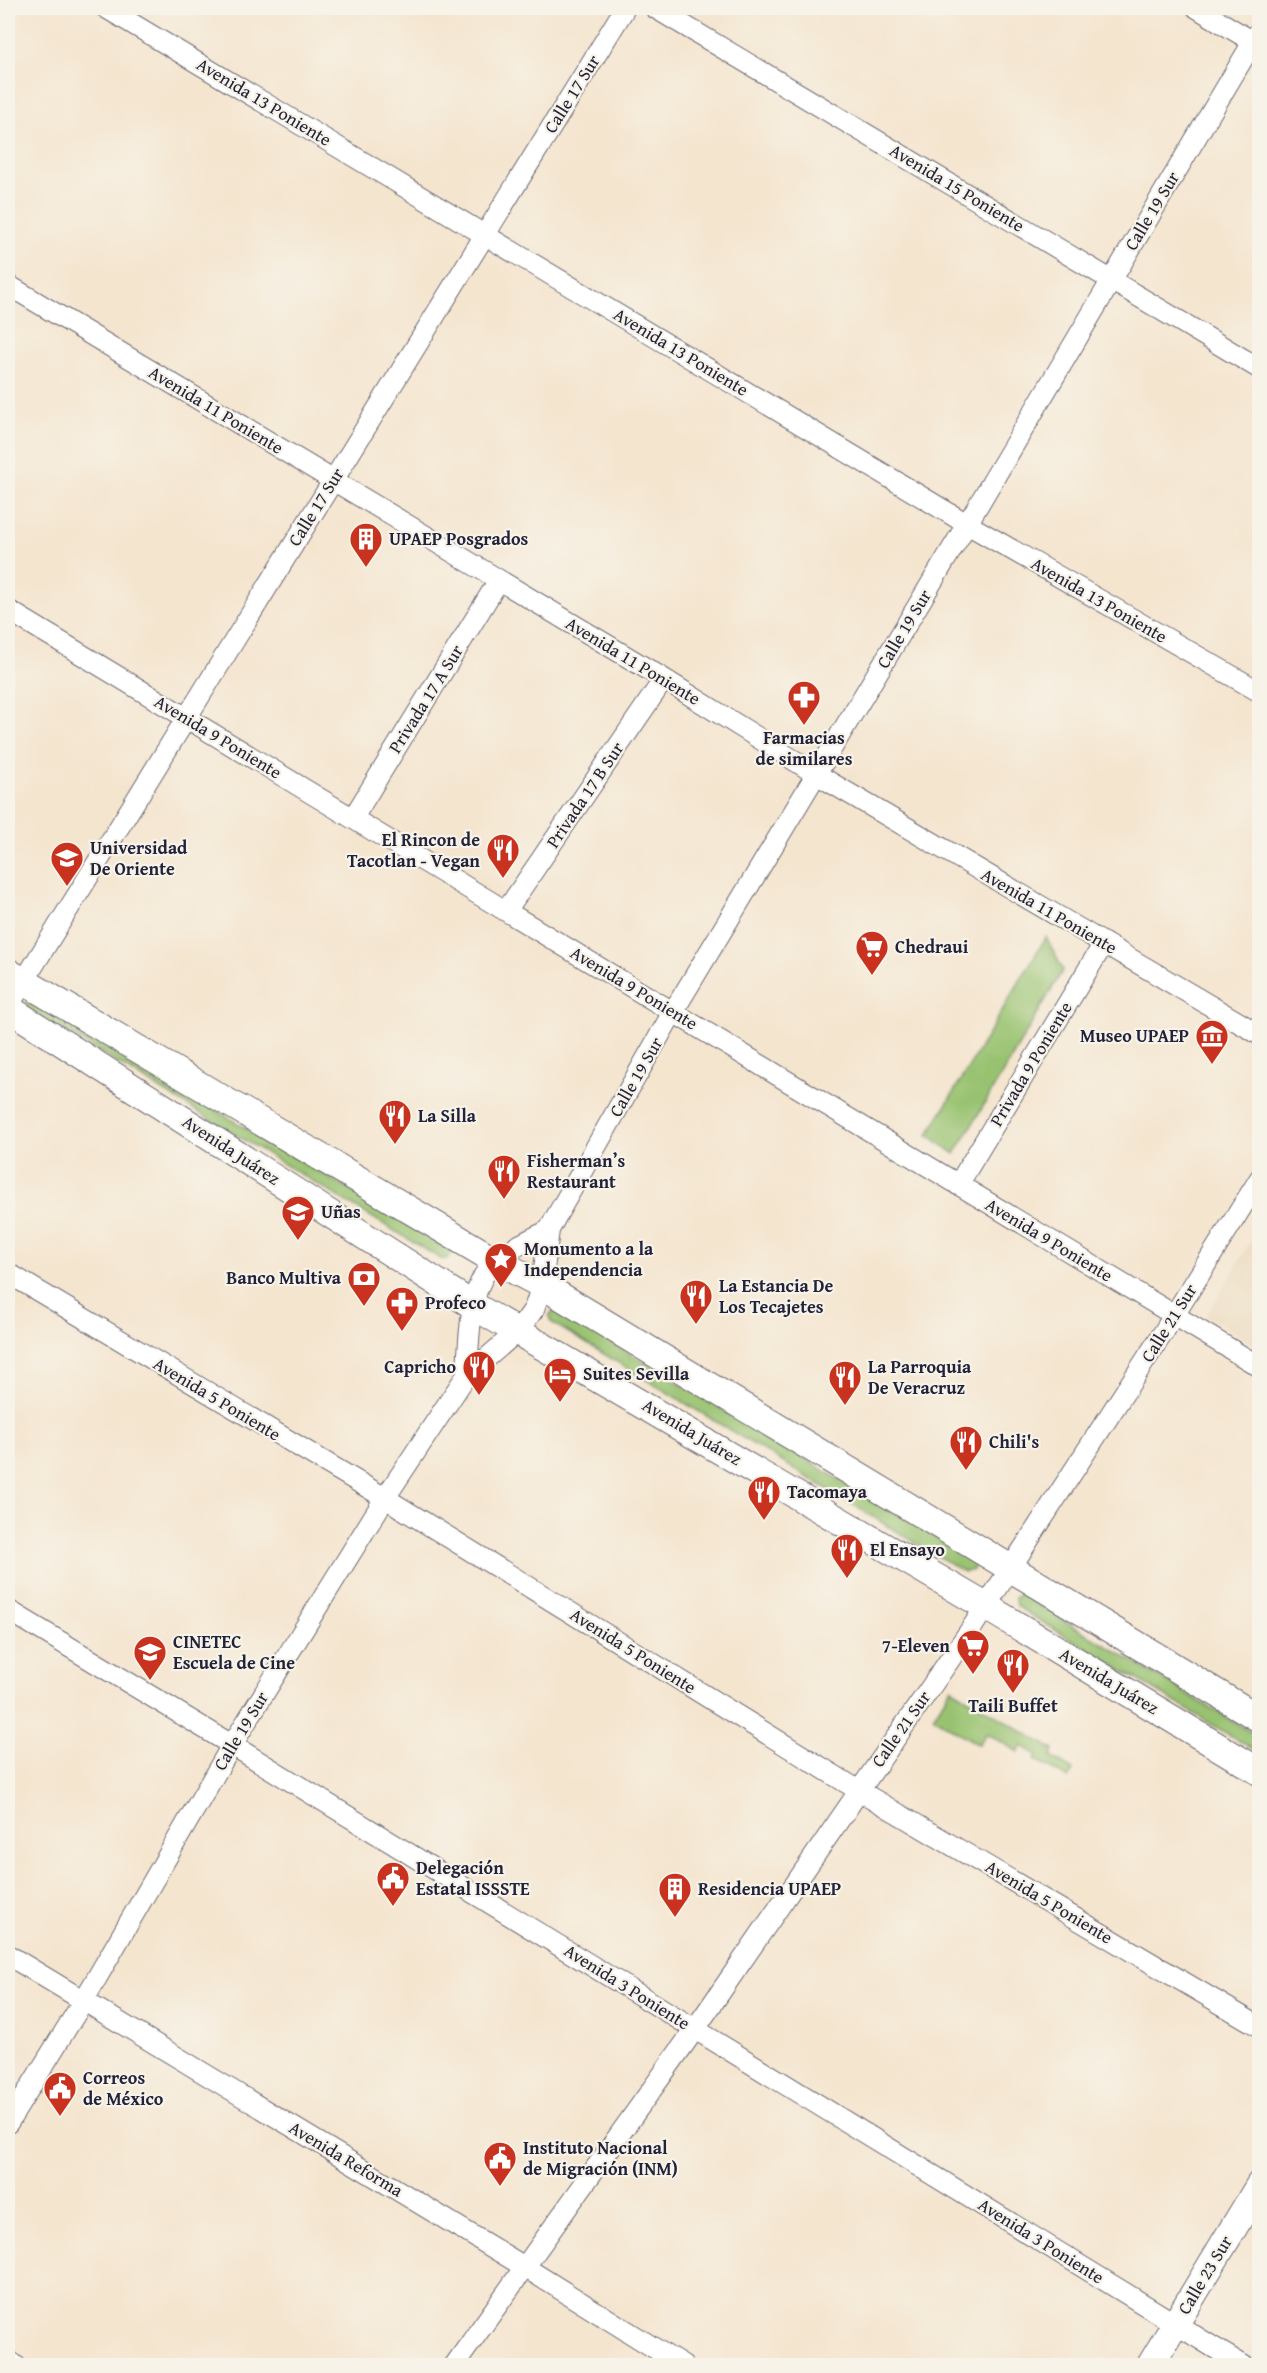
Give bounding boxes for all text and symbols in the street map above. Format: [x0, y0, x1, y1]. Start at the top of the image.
street label: Calle 17 Sur [537, 49, 607, 138]
street label: Avenida 13 Poniente [192, 51, 337, 153]
street label: Avenida 15 Poniente [885, 137, 1030, 239]
street label: Calle 19 Sur [1117, 166, 1186, 255]
street label: Avenida 13 Poniente [609, 301, 754, 403]
street label: Avenida 11 Poniente [144, 359, 289, 461]
street label: Calle 17 Sur [281, 462, 351, 551]
building icon: UPAEP Posgrados [348, 521, 384, 568]
place label: UPAEP Posgrados [389, 525, 529, 552]
street label: Avenida 13 Poniente [1026, 550, 1172, 649]
street label: Calle 19 Sur [869, 584, 938, 673]
street label: Avenida 11 Poniente [561, 610, 706, 712]
street label: Privada 17 A Sur [381, 639, 470, 758]
pharmacy icon: Farmacias de similares [786, 679, 822, 726]
street label: Avenida 9 Poniente [149, 688, 287, 785]
place label: Farmacias de similares [756, 724, 853, 772]
street label: Privada 17 B Sur [539, 736, 630, 853]
place label: El Rincon de Tacotlan - Vegan [347, 826, 480, 874]
restaurant icon: El Rincon de Tacotlan - Vegan [485, 832, 521, 879]
place label: Universidad De Oriente [90, 834, 188, 882]
school or university icon: Universidad De Oriente [49, 840, 85, 887]
street label: Avenida 11 Poniente [976, 861, 1122, 960]
supermarket icon: Chedraui [854, 929, 890, 976]
place label: Chedraui [895, 933, 969, 960]
street label: Avenida 9 Poniente [565, 939, 703, 1036]
street label: Privada 9 Poniente [983, 996, 1079, 1131]
museum icon: Museo UPAEP [1194, 1018, 1230, 1065]
place label: Museo UPAEP [1080, 1022, 1189, 1049]
street label: Calle 19 Sur [602, 1031, 670, 1122]
restaurant icon: La Silla [377, 1098, 413, 1145]
place label: La Silla [418, 1102, 477, 1129]
street label: Avenida Juárez [177, 1108, 286, 1191]
place label: Fisherman’s Restaurant [527, 1147, 626, 1195]
restaurant icon: Fisherman’s Restaurant [486, 1153, 522, 1200]
street label: Avenida 9 Poniente [980, 1191, 1118, 1288]
school or university icon: Uñas [280, 1194, 316, 1241]
place label: Uñas [321, 1198, 361, 1225]
place label: Monumento a la Independencia [524, 1235, 654, 1283]
place icon: Monumento a la Independencia [483, 1241, 519, 1288]
bank icon: Banco Multiva [346, 1260, 382, 1307]
place label: Banco Multiva [226, 1264, 342, 1291]
place label: La Estancia De Los Tecajetes [719, 1272, 833, 1320]
restaurant icon: La Estancia De Los Tecajetes [678, 1278, 714, 1325]
street label: Calle 21 Sur [1134, 1278, 1204, 1367]
pharmacy icon: Profeco [384, 1285, 420, 1332]
place label: Profeco [425, 1289, 486, 1316]
restaurant icon: Capricho [461, 1349, 497, 1396]
street label: Avenida 5 Poniente [148, 1350, 286, 1447]
place label: Capricho [384, 1353, 456, 1380]
place label: La Parroquia De Veracruz [868, 1353, 972, 1401]
hotel icon: Suites Sevilla [542, 1356, 578, 1403]
restaurant icon: La Parroquia De Veracruz [827, 1359, 863, 1406]
place label: Suites Sevilla [583, 1360, 690, 1387]
street label: Avenida Juárez [637, 1391, 747, 1472]
restaurant icon: Chili's [948, 1424, 984, 1471]
place label: Chili's [989, 1428, 1040, 1455]
restaurant icon: Tacomaya [746, 1474, 782, 1521]
place label: Tacomaya [787, 1478, 868, 1505]
restaurant icon: El Ensayo [829, 1532, 865, 1579]
place label: El Ensayo [870, 1536, 945, 1563]
street label: Avenida 5 Poniente [565, 1601, 702, 1700]
place label: CINETEC Escuela de Cine [173, 1628, 295, 1676]
supermarket icon: 7-Eleven [955, 1628, 991, 1675]
place label: 7-Eleven [882, 1632, 950, 1659]
school or university icon: CINETEC Escuela de Cine [132, 1634, 168, 1681]
street label: Avenida Juárez [1054, 1640, 1164, 1721]
restaurant icon: Taili Buffet [995, 1647, 1031, 1694]
street label: Calle 21 Sur [864, 1684, 937, 1773]
street label: Calle 19 Sur [206, 1686, 275, 1775]
place label: Taili Buffet [968, 1692, 1058, 1719]
street label: Avenida 5 Poniente [980, 1853, 1118, 1950]
place label: Delegación Estatal ISSSTE [416, 1854, 530, 1902]
public building icon: Delegación Estatal ISSSTE [375, 1860, 411, 1907]
building icon: Residencia UPAEP [657, 1871, 693, 1918]
place label: Residencia UPAEP [698, 1875, 841, 1902]
street label: Avenida 3 Poniente [559, 1937, 696, 2036]
place label: Correos de México [83, 2064, 164, 2112]
public building icon: Correos de México [42, 2070, 78, 2117]
street label: Avenida Reforma [284, 2114, 409, 2204]
place label: Instituto Nacional de Migración (INM) [523, 2134, 678, 2182]
public building icon: Instituto Nacional de Migración (INM) [482, 2140, 518, 2187]
street label: Avenida 3 Poniente [973, 2191, 1110, 2290]
street label: Calle 23 Sur [1170, 2230, 1239, 2319]

